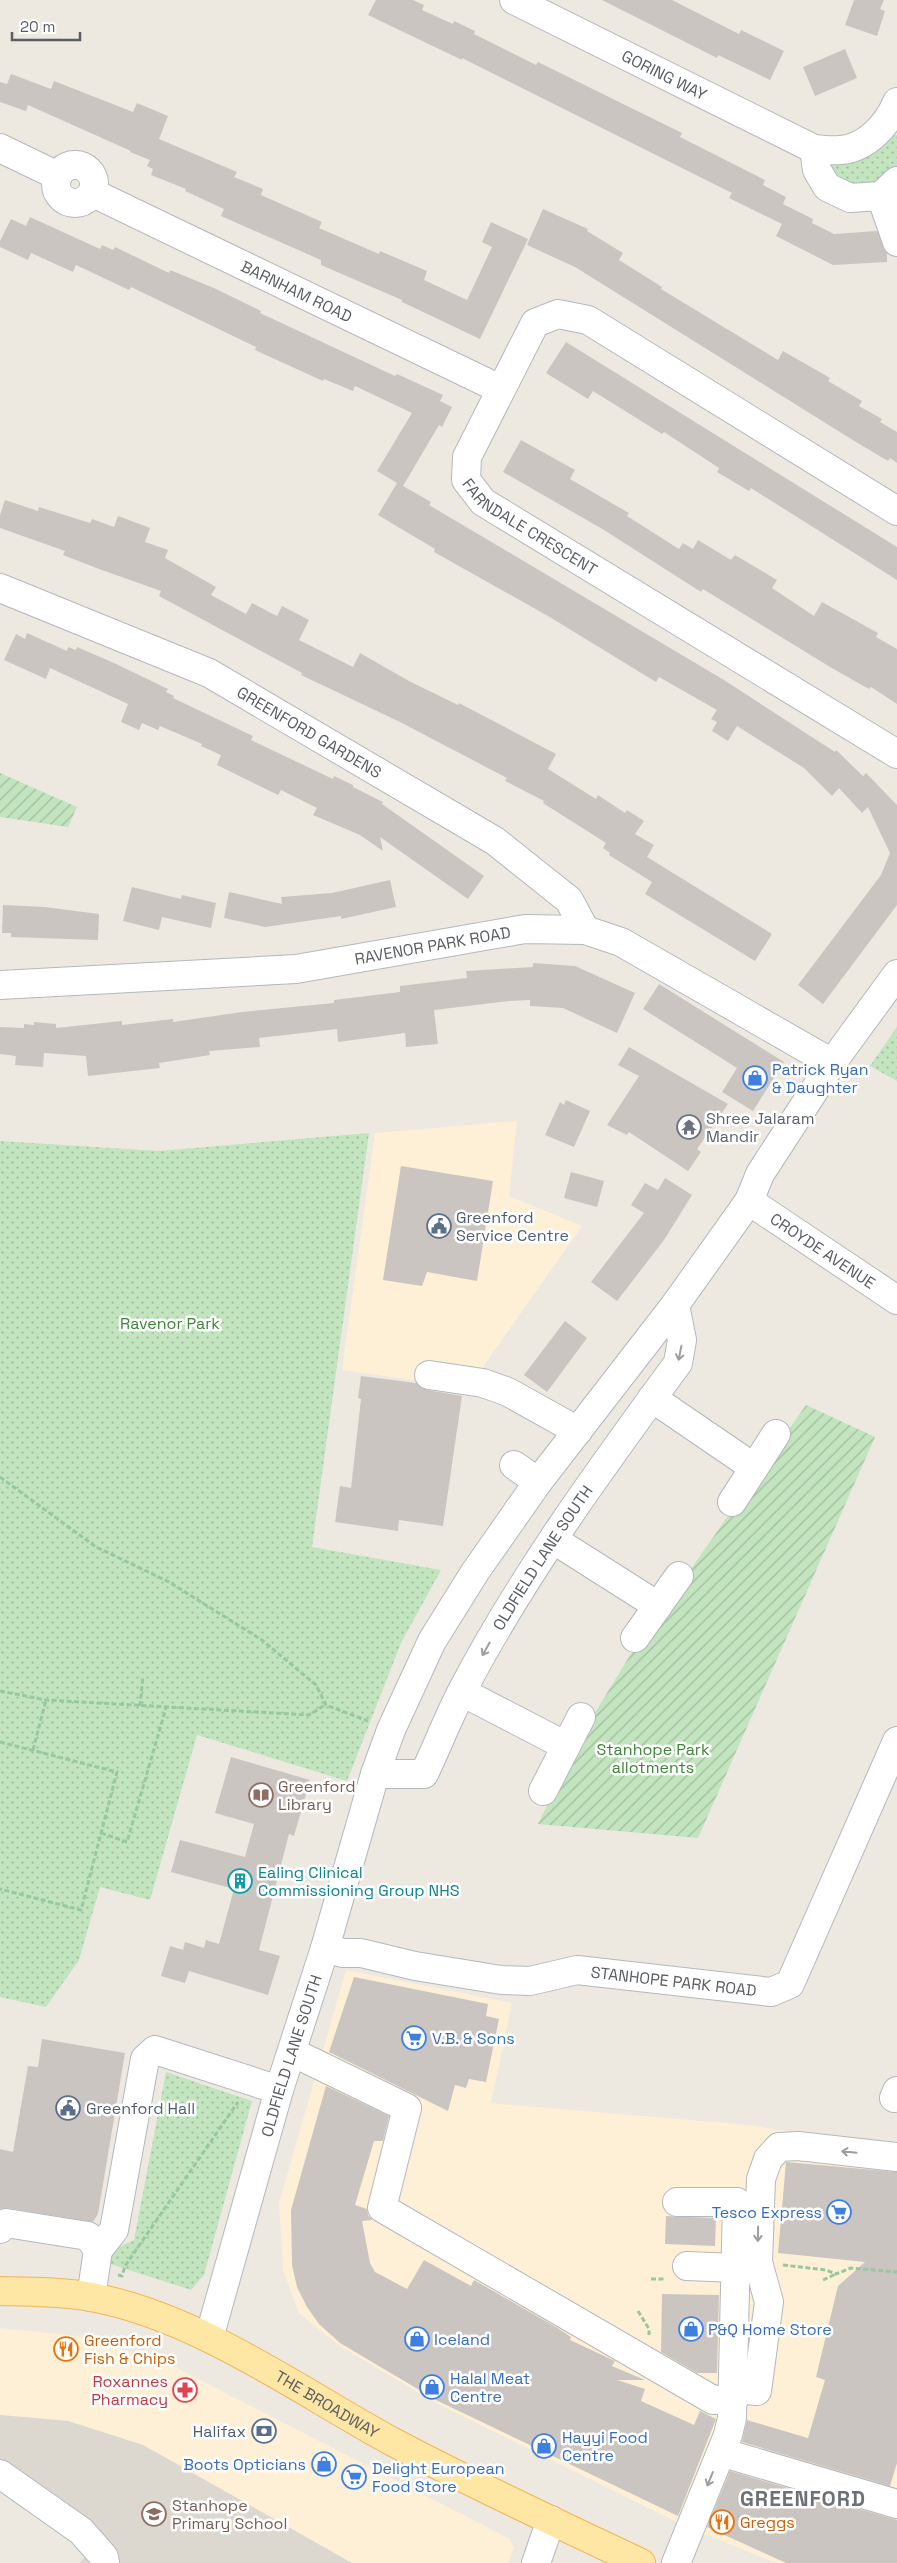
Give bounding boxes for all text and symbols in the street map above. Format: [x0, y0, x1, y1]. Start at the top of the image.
scale bar [12, 10, 80, 42]
text: 20 m [20, 17, 55, 36]
street label: GORING WAY [618, 45, 711, 105]
street label: BARNHAM ROAD [237, 255, 356, 327]
street label: FARNDALE CRESCENT [458, 474, 601, 580]
street label: GREENFORD GARDENS [233, 681, 386, 783]
street label: RAVENOR PARK ROAD [353, 921, 512, 969]
place label: Patrick Ryan & Daughter [772, 1059, 869, 1098]
shop icon: Patrick Ryan & Daughter [742, 1065, 768, 1091]
place label: Shree Jalaram Mandir [706, 1108, 815, 1147]
temple icon: Shree Jalaram Mandir [676, 1114, 702, 1140]
place label: Greenford Service Centre [456, 1207, 569, 1246]
street label: CROYDE AVENUE [766, 1208, 880, 1293]
public building icon: Greenford Service Centre [426, 1213, 452, 1239]
park label: Ravenor Park [120, 1313, 220, 1334]
one-way arrow [674, 1344, 684, 1360]
street label: OLDFIELD LANE SOUTH [488, 1481, 597, 1634]
one-way arrow [481, 1641, 490, 1656]
park label: Stanhope Park allotments [597, 1739, 710, 1778]
place label: Greenford Library [278, 1776, 355, 1815]
library icon: Greenford Library [248, 1782, 274, 1808]
place label: Ealing Clinical Commissioning Group NHS [258, 1862, 460, 1901]
building icon: Ealing Clinical Commissioning Group NHS [227, 1868, 253, 1894]
street label: STANHOPE PARK ROAD [590, 1961, 758, 2001]
street label: OLDFIELD LANE SOUTH [256, 1972, 326, 2139]
supermarket icon: V.B. & Sons [401, 2025, 427, 2051]
place label: V.B. & Sons [432, 2028, 515, 2049]
public building icon: Greenford Hall [55, 2095, 81, 2121]
place label: Greenford Hall [86, 2098, 195, 2119]
one-way arrow [841, 2147, 857, 2157]
supermarket icon: Tesco Express [826, 2199, 852, 2225]
place label: Tesco Express [712, 2202, 822, 2223]
one-way arrow [753, 2226, 763, 2242]
shop icon: P&Q Home Store [678, 2316, 704, 2342]
place label: P&Q Home Store [708, 2319, 832, 2340]
shop icon: Iceland [404, 2326, 430, 2352]
place label: Iceland [434, 2329, 490, 2350]
place label: Greenford Fish & Chips [84, 2330, 175, 2369]
restaurant icon: Greenford Fish & Chips [53, 2336, 79, 2362]
street label: THE BROADWAY [271, 2365, 383, 2443]
place label: Halal Meat Centre [450, 2368, 530, 2407]
place label: Roxannes Pharmacy [91, 2371, 168, 2410]
shop icon: Halal Meat Centre [419, 2374, 445, 2400]
pharmacy icon: Roxannes Pharmacy [172, 2377, 198, 2403]
bank icon: Halifax [251, 2418, 277, 2444]
place label: Halifax [193, 2421, 246, 2442]
place label: Hayyi Food Centre [562, 2427, 648, 2466]
shop icon: Hayyi Food Centre [531, 2433, 557, 2459]
shop icon: Boots Opticians [311, 2451, 337, 2477]
place label: Boots Opticians [183, 2454, 306, 2475]
place label: Delight European Food Store [372, 2458, 504, 2497]
supermarket icon: Delight European Food Store [341, 2464, 367, 2490]
one-way arrow [705, 2471, 715, 2486]
district label: GREENFORD [740, 2485, 866, 2512]
place label: Stanhope Primary School [172, 2495, 287, 2534]
school or university icon: Stanhope Primary School [141, 2501, 167, 2527]
restaurant icon: Greggs [709, 2509, 735, 2535]
place label: Greggs [740, 2512, 795, 2533]

